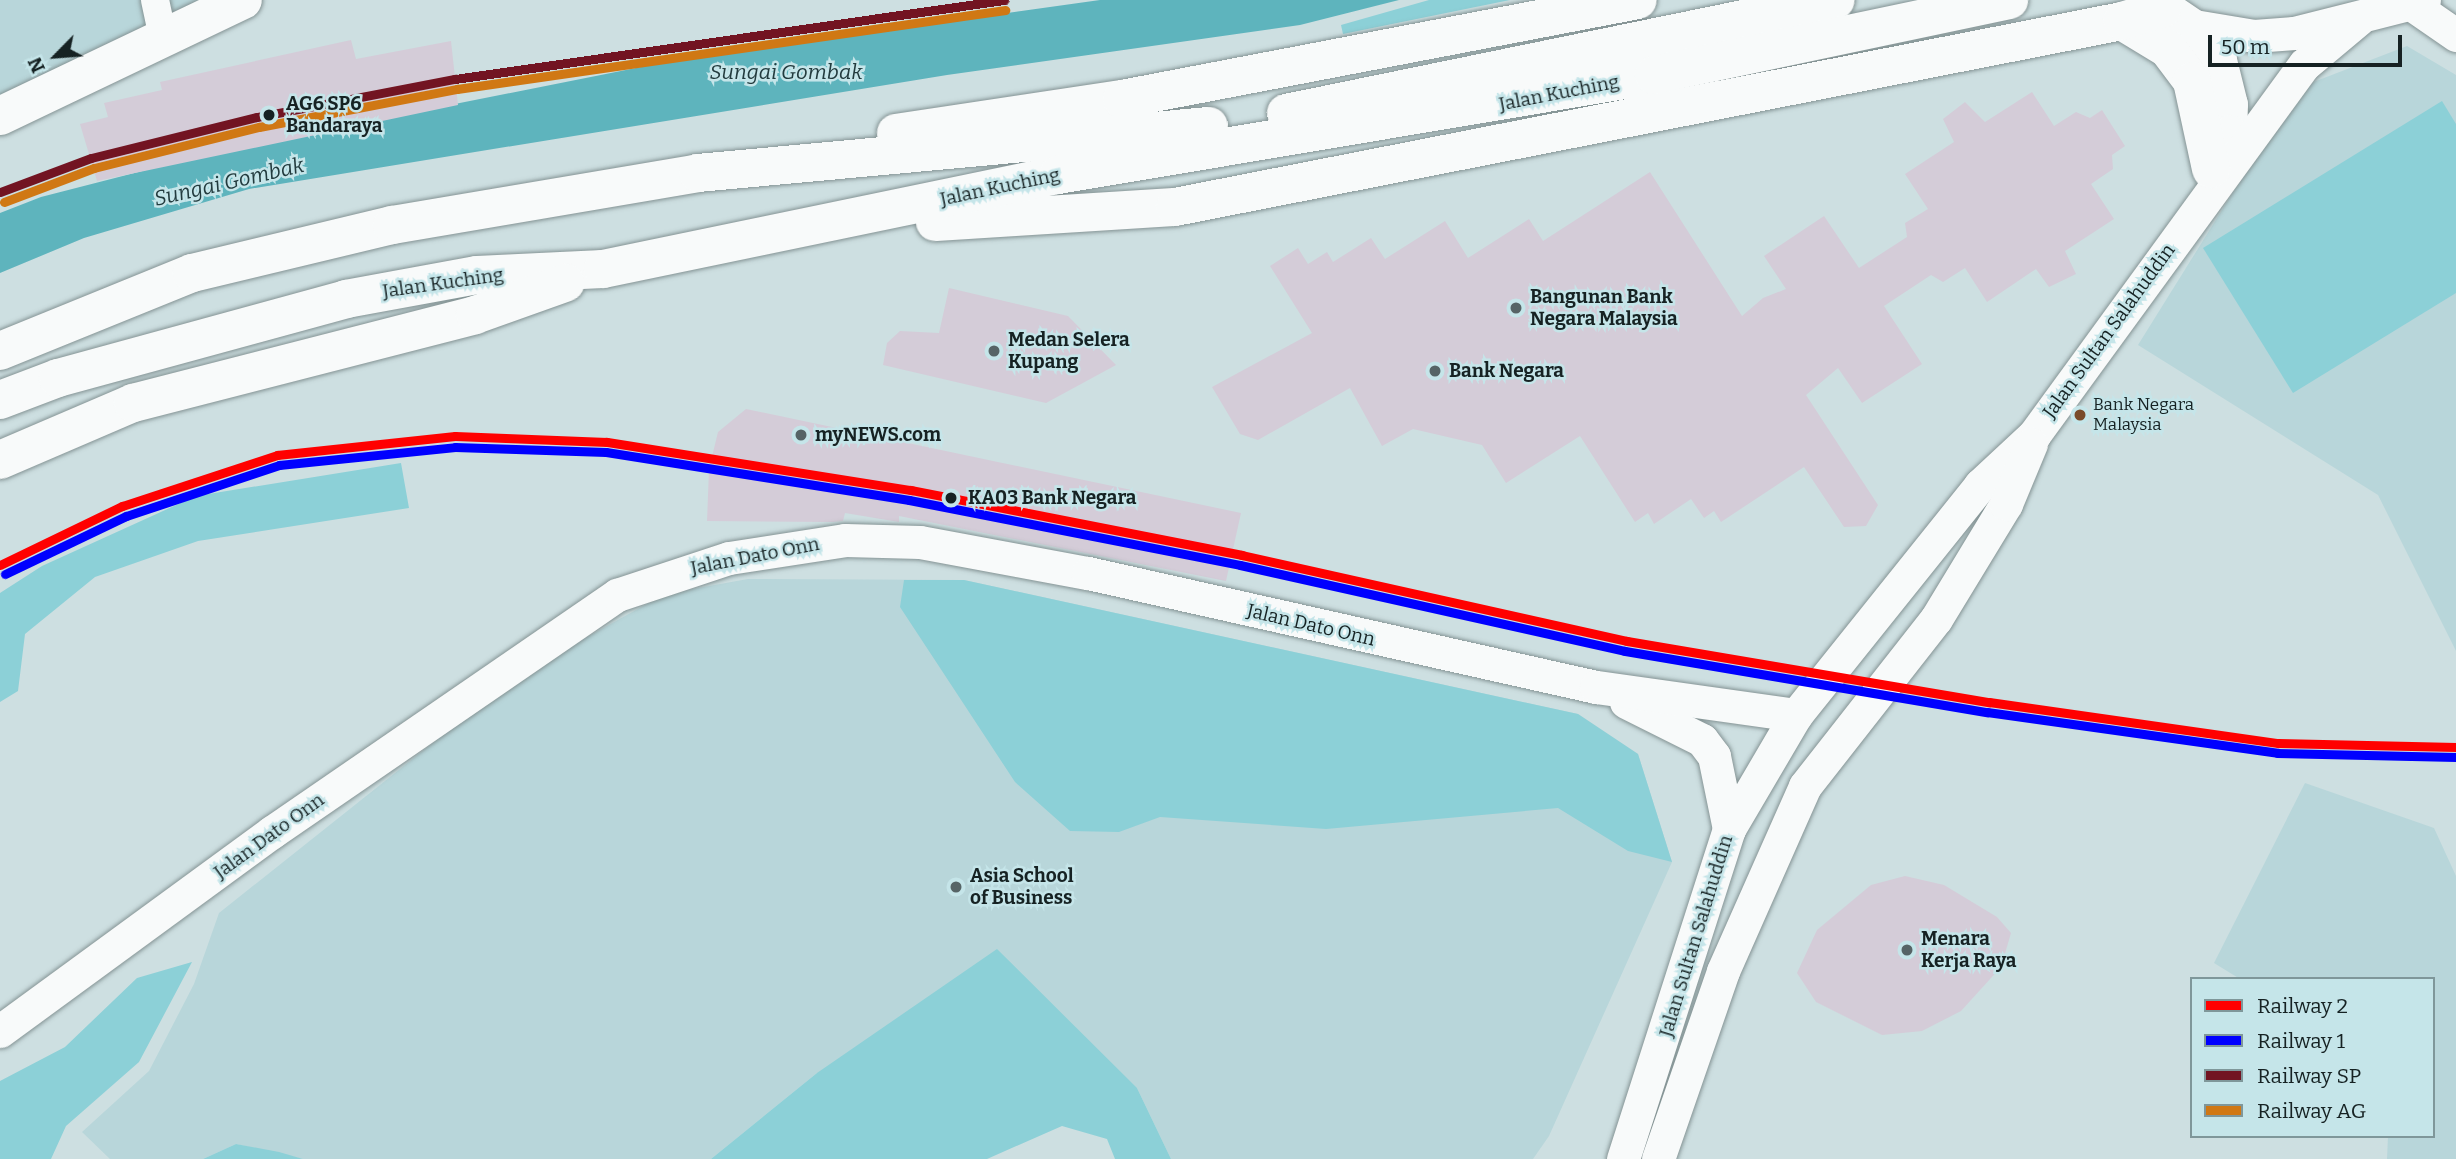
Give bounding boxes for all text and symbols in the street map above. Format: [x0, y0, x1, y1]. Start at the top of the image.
north arrow [21, 21, 91, 91]
scale bar [2211, 21, 2405, 65]
text: 50 m [2221, 34, 2270, 60]
text: N [23, 54, 50, 77]
water label: Sungai Gombak [709, 59, 863, 85]
street label: Jalan Kuching [1497, 70, 1621, 116]
place label: AG6 SP6 Bandaraya [286, 93, 382, 137]
marker: AG6 SP6 Bandaraya [258, 104, 280, 126]
water label: Sungai Gombak [152, 152, 306, 212]
street label: Jalan Kuching [938, 163, 1062, 211]
street label: Jalan Sultan Salahuddin [2038, 239, 2180, 423]
street label: Jalan Kuching [381, 263, 505, 303]
place label: Bangunan Bank Negara Malaysia [1530, 286, 1678, 330]
marker: Bangunan Bank Negara Malaysia [1508, 300, 1524, 316]
place label: Medan Selera Kupang [1008, 329, 1130, 373]
marker: Medan Selera Kupang [986, 343, 1002, 359]
place label: Bank Negara [1449, 360, 1564, 382]
marker: Bank Negara [1427, 363, 1443, 379]
place label: Bank Negara Malaysia [2093, 395, 2194, 435]
marker: Bank Negara Malaysia [2073, 408, 2087, 422]
place label: myNEWS.com [815, 424, 941, 446]
marker: myNEWS.com [793, 427, 809, 443]
marker: KA03 Bank Negara [940, 487, 962, 509]
place label: KA03 Bank Negara [968, 487, 1136, 509]
street label: Jalan Dato Onn [689, 532, 821, 580]
street label: Jalan Dato Onn [1245, 599, 1377, 651]
street label: Jalan Dato Onn [209, 788, 329, 884]
street label: Jalan Sultan Salahuddin [1654, 832, 1738, 1040]
place label: Asia School of Business [970, 865, 1074, 909]
marker: Asia School of Business [948, 879, 964, 895]
place label: Menara Kerja Raya [1921, 928, 2017, 972]
marker: Menara Kerja Raya [1899, 942, 1915, 958]
legend [2190, 977, 2435, 1138]
text: Railway 2 [2257, 993, 2348, 1019]
text: Railway 1 [2257, 1028, 2345, 1054]
text: Railway SP [2257, 1063, 2361, 1089]
text: Railway AG [2257, 1098, 2366, 1124]

